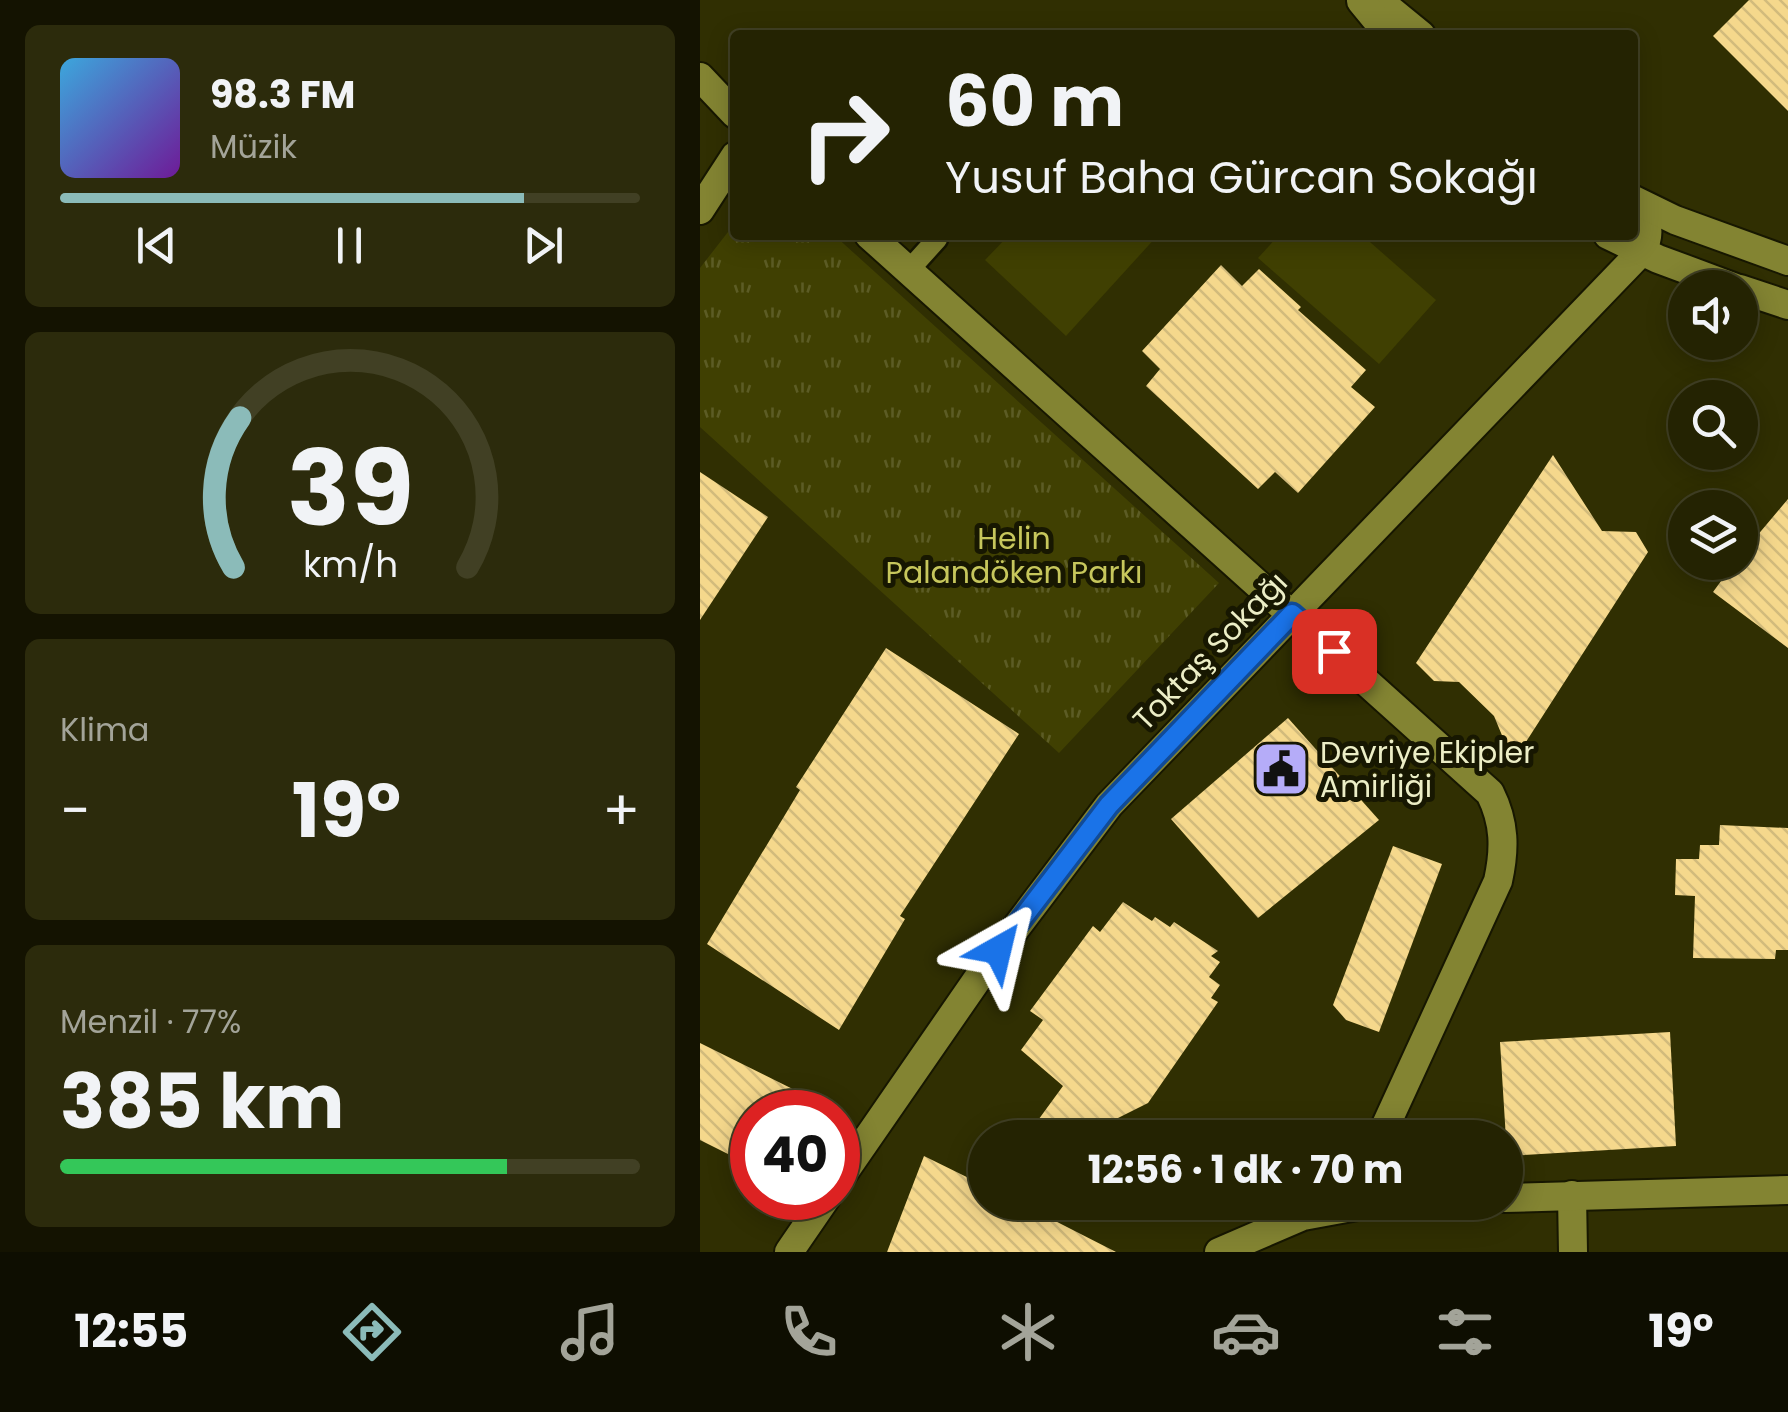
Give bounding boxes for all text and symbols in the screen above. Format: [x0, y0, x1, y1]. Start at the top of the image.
text: 60 m [945, 52, 1124, 151]
text: 98.3 FM [210, 68, 355, 121]
icon: right [780, 70, 910, 200]
text: Müzik [210, 124, 297, 169]
text: Yusuf Baha Gürcan Sokağı [945, 146, 1538, 209]
icon: previous [129, 218, 184, 273]
icon: pause [322, 218, 377, 273]
icon: next [516, 218, 571, 273]
map controls [1668, 270, 1758, 580]
button: sound [1668, 270, 1758, 360]
button: search [1668, 380, 1758, 470]
text: 39 [287, 416, 413, 561]
button: layers [1668, 490, 1758, 580]
park label: Helin Palandöken Parkı [886, 517, 1142, 594]
text: km/h [302, 539, 398, 590]
street label: Toktaş Sokağı [1123, 562, 1297, 740]
pin [1292, 609, 1377, 694]
icon: arrive [1307, 624, 1362, 679]
text: Klima [60, 707, 150, 752]
place label: Devriye Ekipler Amirliği [1320, 731, 1534, 808]
public building icon: Devriye Ekipler Amirliği [1251, 739, 1311, 799]
text: 19° [292, 758, 401, 863]
text: − [60, 772, 90, 849]
text: + [602, 772, 640, 849]
position arrow [946, 898, 1050, 1002]
text: Menzil · 77% [60, 999, 241, 1044]
text: 385 km [60, 1049, 344, 1154]
speed limit sign: 40 [730, 1090, 860, 1220]
text: 12:56 · 1 dk · 70 m [1088, 1143, 1403, 1196]
icon: directions [337, 1297, 407, 1367]
icon: music [555, 1297, 625, 1367]
icon: phone [774, 1297, 844, 1367]
icon: climate [993, 1297, 1063, 1367]
icon: car [1211, 1297, 1281, 1367]
icon: filters [1430, 1297, 1500, 1367]
text: 12:55 [74, 1300, 188, 1363]
text: 19° [1648, 1300, 1714, 1363]

